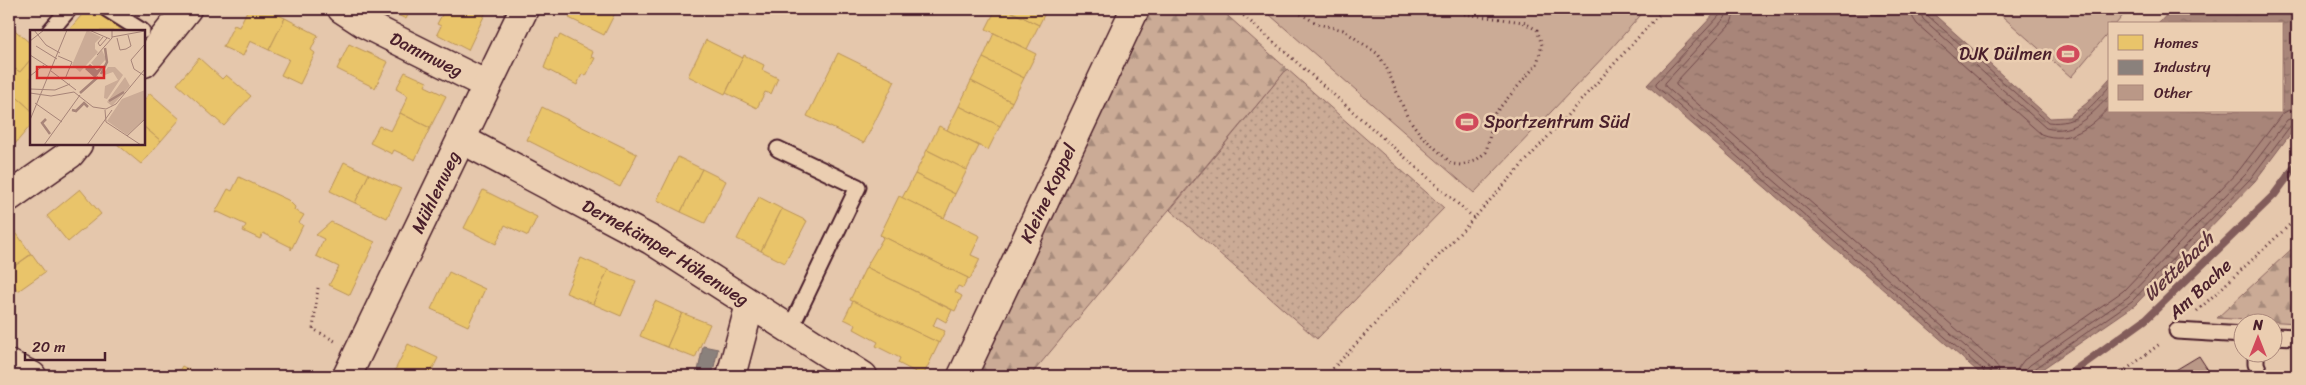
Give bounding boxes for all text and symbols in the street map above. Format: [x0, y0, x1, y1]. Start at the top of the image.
legend [2108, 22, 2284, 112]
street label: Dammweg [384, 23, 468, 86]
inset map [30, 30, 145, 145]
text: Homes [2154, 30, 2198, 56]
place label: DJK Dülmen [1959, 38, 2052, 70]
sports icon: DJK Dülmen [2055, 41, 2081, 67]
text: Industry [2153, 54, 2211, 80]
text: Other [2154, 80, 2193, 106]
place label: Sportzentrum Süd [1484, 106, 1631, 138]
sports icon: Sportzentrum Süd [1454, 109, 1480, 135]
street label: Kleine Koppel [1011, 137, 1086, 248]
street label: Mühlenweg [402, 145, 469, 239]
street label: Dernekämper Höhenweg [576, 190, 756, 315]
water label: Wettebach [2135, 222, 2223, 309]
street label: Am Bache [2160, 251, 2240, 328]
north arrow [2234, 312, 2284, 362]
text: N [2252, 313, 2263, 338]
scale bar [25, 330, 105, 362]
text: 20 m [32, 334, 66, 360]

